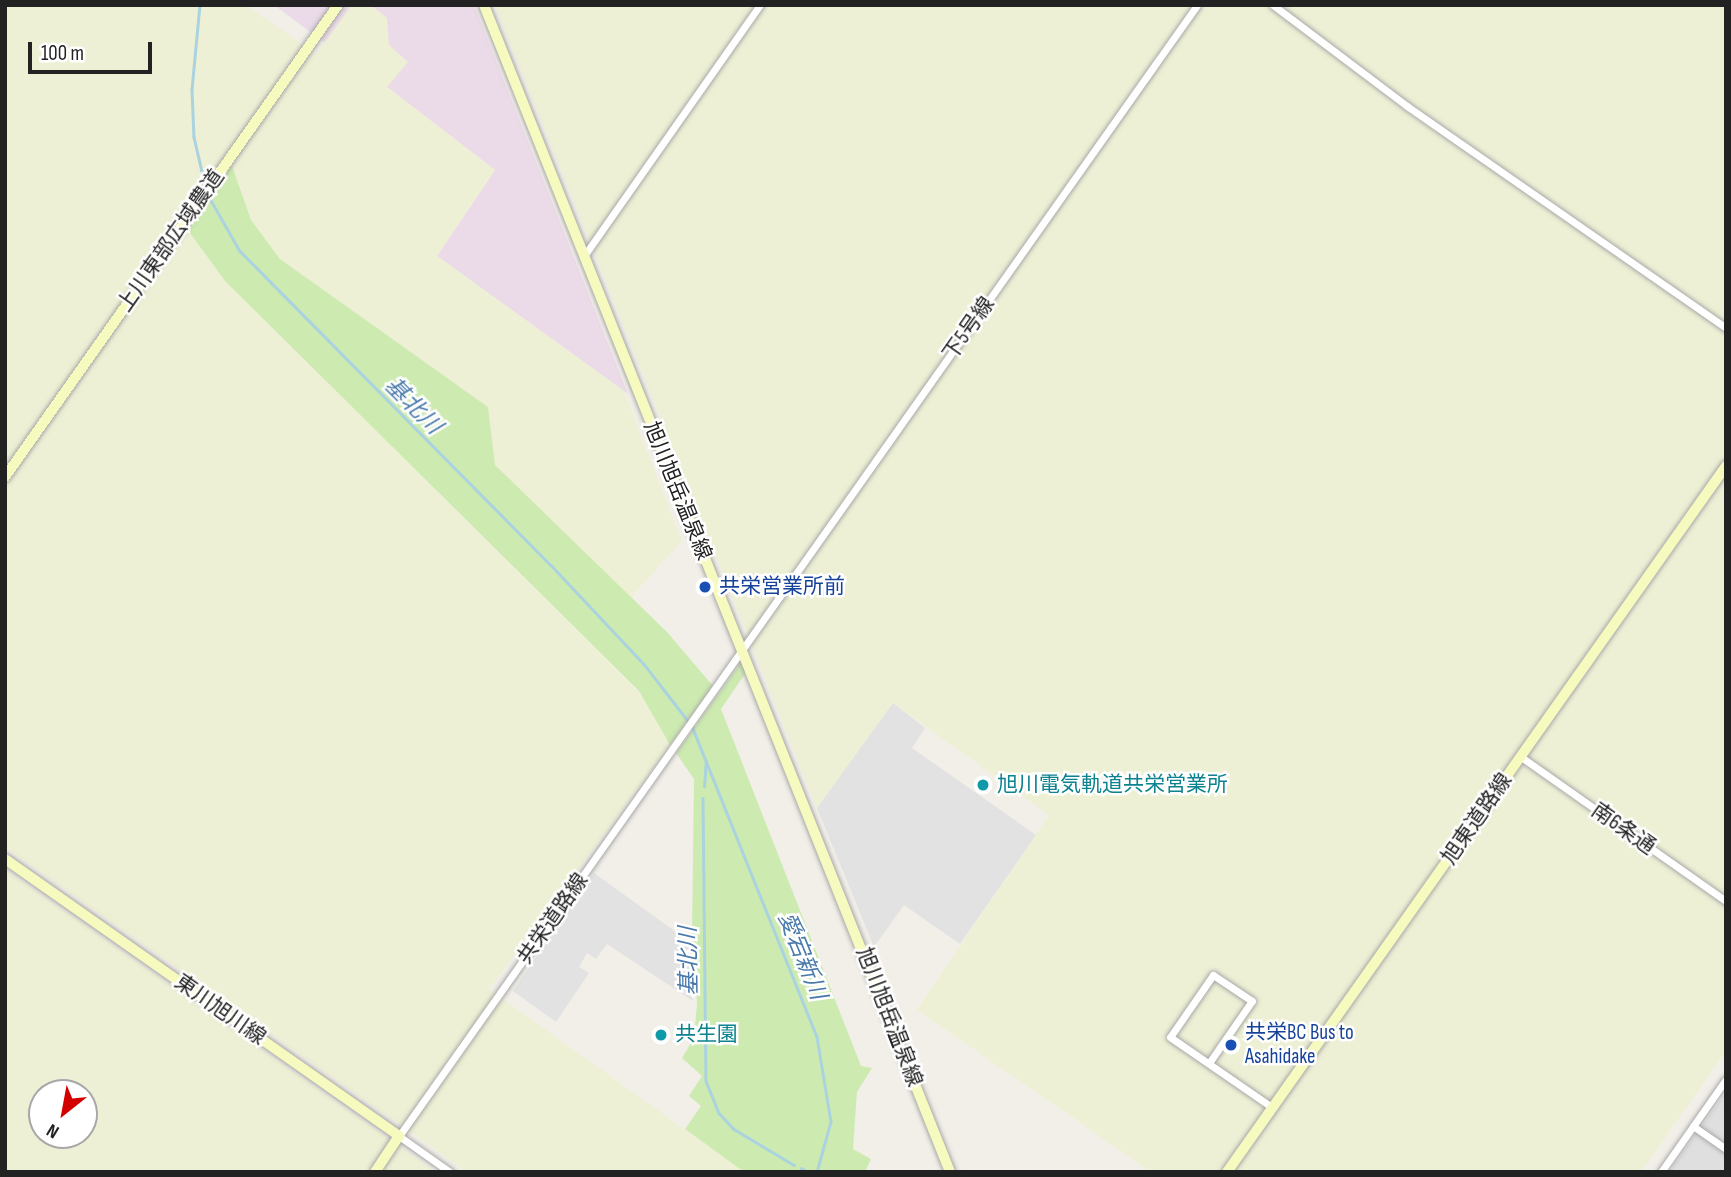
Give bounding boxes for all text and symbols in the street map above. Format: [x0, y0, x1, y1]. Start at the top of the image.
scale bar [32, 28, 156, 72]
text: 100 m [41, 41, 84, 66]
street label: 上川東部広域農道 [112, 165, 230, 317]
street label: 下5号線 [938, 293, 1000, 365]
water label: 基北川 [379, 372, 447, 440]
street label: 旭川旭岳温泉線 [638, 418, 716, 564]
place label: 共栄営業所前 [719, 574, 845, 600]
marker: 共栄営業所前 [697, 579, 713, 595]
street label: 旭東道路線 [1437, 769, 1517, 869]
place label: 旭川電気軌道共栄営業所 [997, 772, 1228, 798]
marker: 旭川電気軌道共栄営業所 [975, 777, 991, 793]
street label: 南6条通 [1586, 798, 1660, 860]
street label: 共栄道路線 [513, 869, 593, 969]
water label: 愛宕新川 [772, 908, 832, 1004]
water label: 基北川 [675, 926, 703, 996]
street label: 旭川旭岳温泉線 [851, 944, 927, 1090]
street label: 東川旭川線 [170, 970, 270, 1050]
place label: 共栄BC Bus to Asahidake [1245, 1020, 1354, 1070]
place label: 共生園 [675, 1022, 738, 1048]
marker: 共生園 [653, 1027, 669, 1043]
marker: 共栄BC Bus to Asahidake [1223, 1037, 1239, 1053]
north arrow [28, 1079, 98, 1149]
text: N [43, 1118, 63, 1143]

